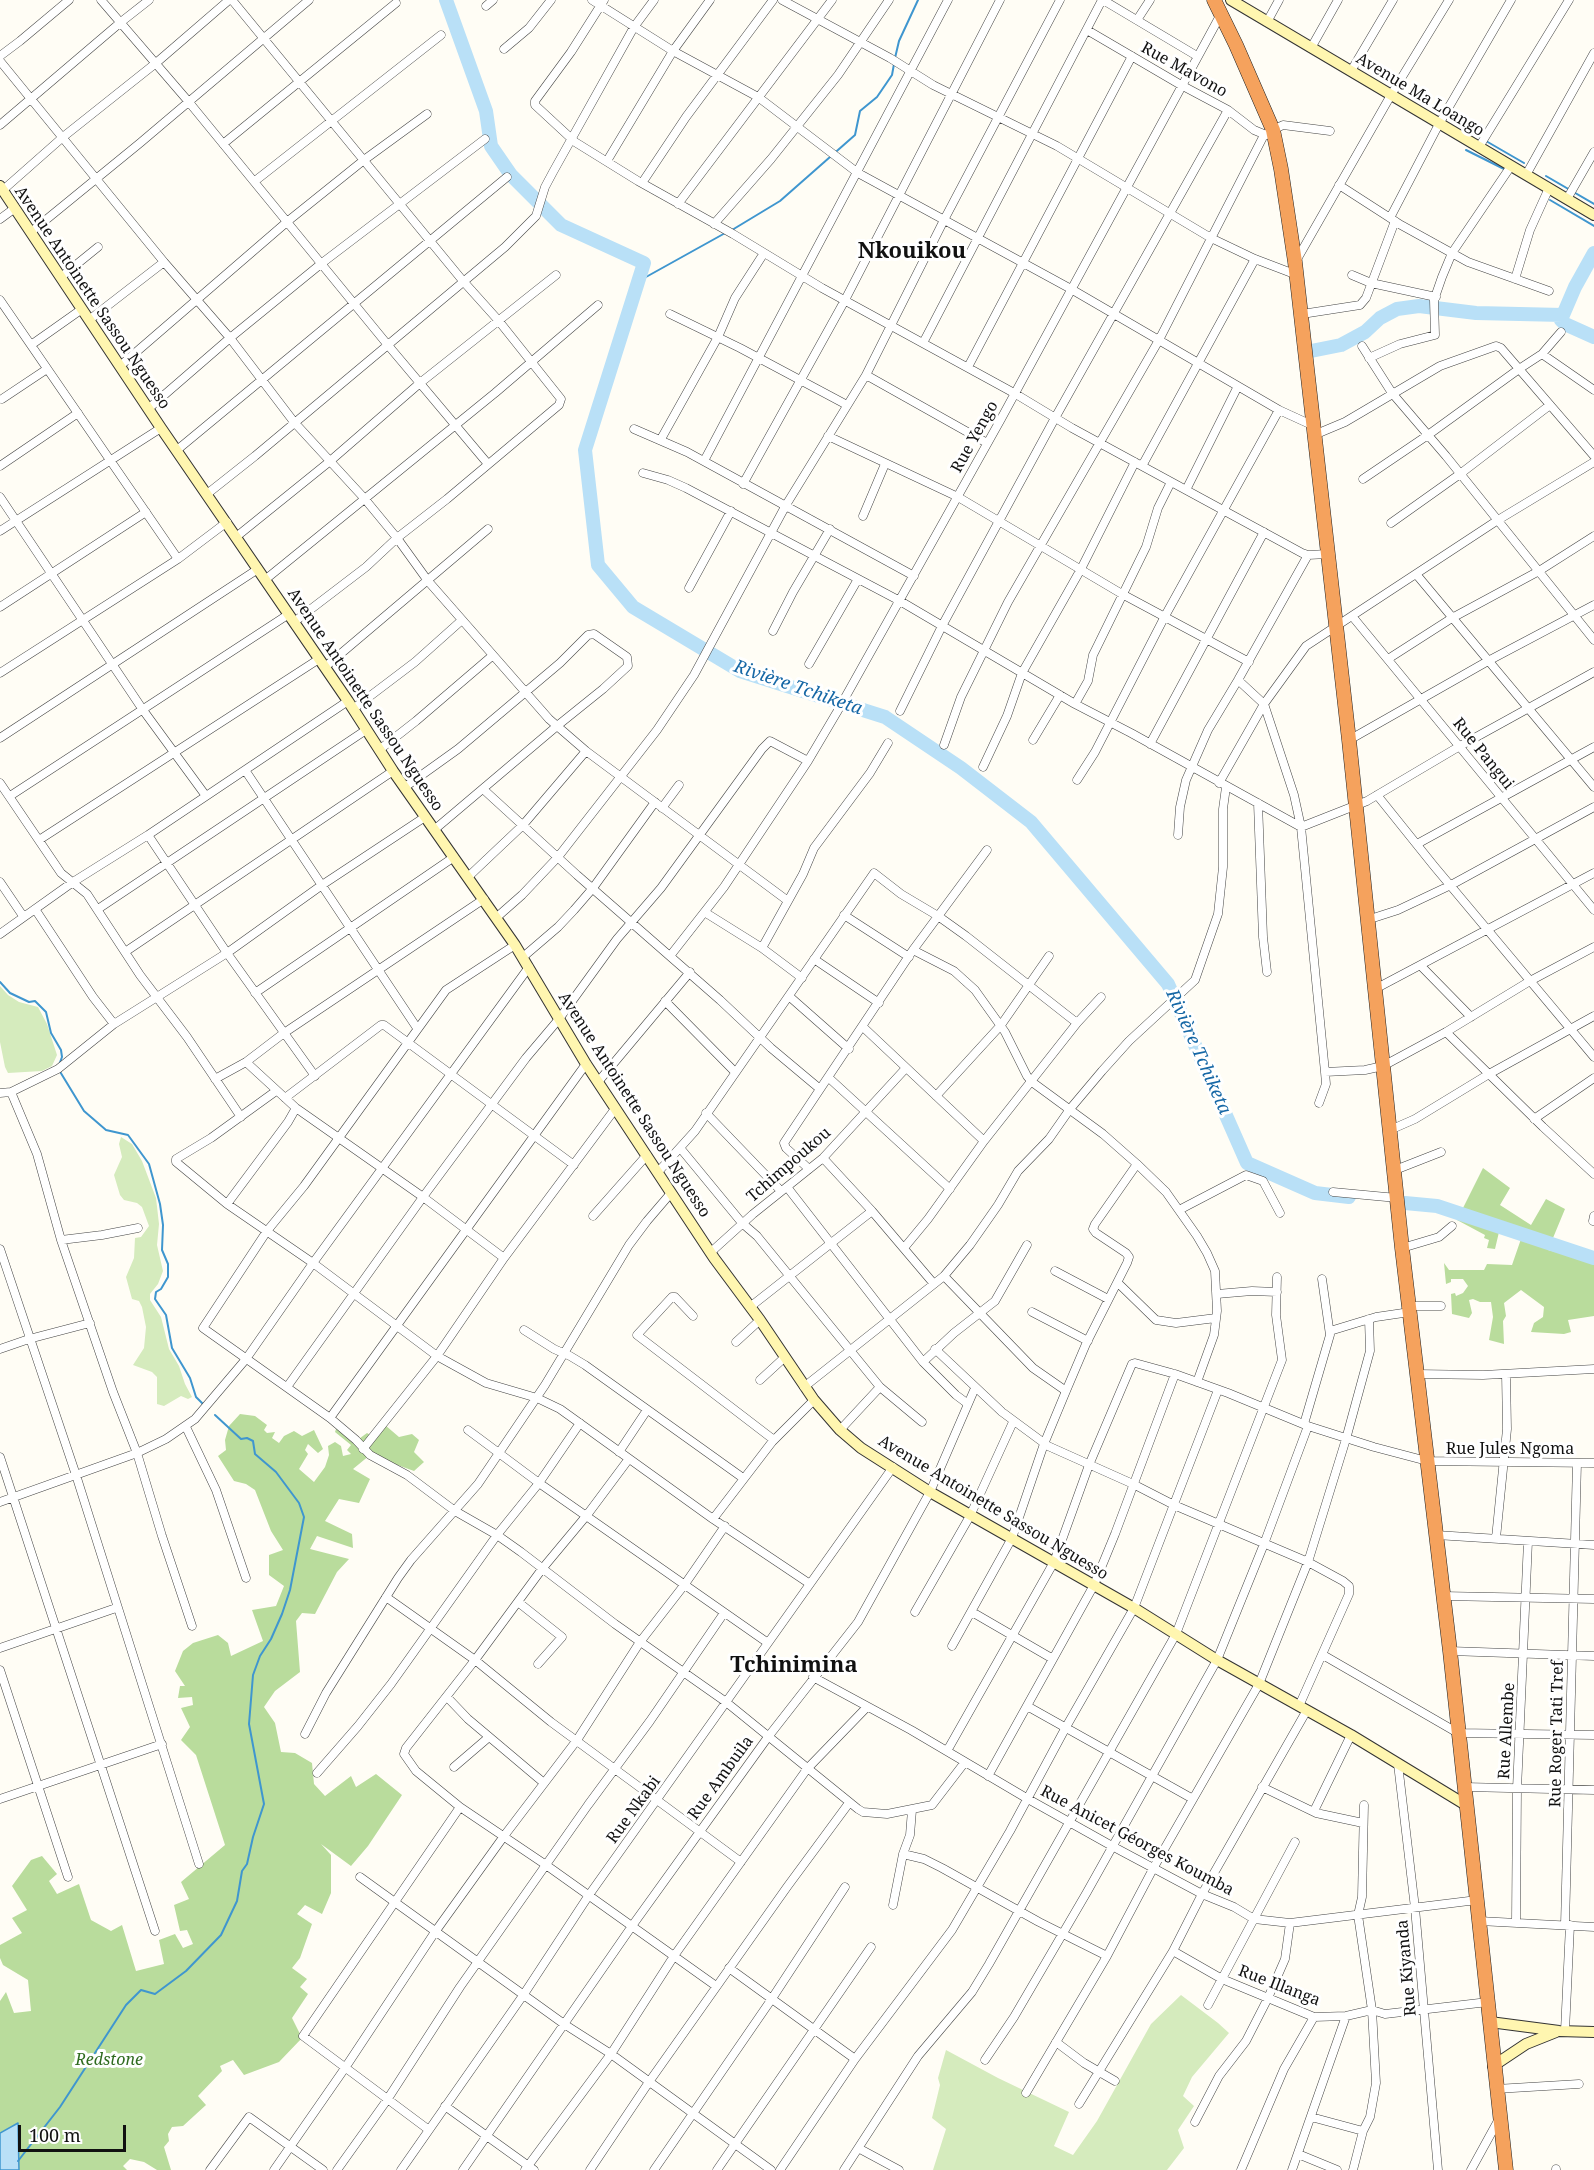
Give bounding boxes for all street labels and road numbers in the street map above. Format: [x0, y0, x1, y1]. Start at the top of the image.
street label: Rue Mavono [1138, 38, 1230, 102]
street label: Avenue Ma Loango [1353, 49, 1487, 141]
street label: Avenue Antoinette Sassou Nguesso [10, 183, 174, 413]
street label: Rue Yengo [947, 398, 1003, 476]
street label: Avenue Antoinette Sassou Nguesso [283, 585, 447, 815]
street label: Rue Pangui [1448, 714, 1518, 794]
street label: Avenue Antoinette Sassou Nguesso [554, 989, 714, 1221]
street label: Tchimpoukou [743, 1123, 835, 1207]
street label: Avenue Antoinette Sassou Nguesso [875, 1432, 1111, 1584]
street label: Rue Jules Ngoma [1446, 1439, 1574, 1459]
street label: Rue Roger Tati Tref [1546, 1660, 1568, 1808]
street label: Rue Allembe [1495, 1682, 1519, 1780]
street label: Rue Ambuila [684, 1732, 758, 1824]
street label: Rue Nkabi [603, 1772, 665, 1848]
street label: Rue Anicet Géorges Koumba [1037, 1782, 1237, 1900]
street label: Rue Kiyanda [1393, 1919, 1421, 2017]
street label: Rue Illanga [1235, 1962, 1323, 2010]

